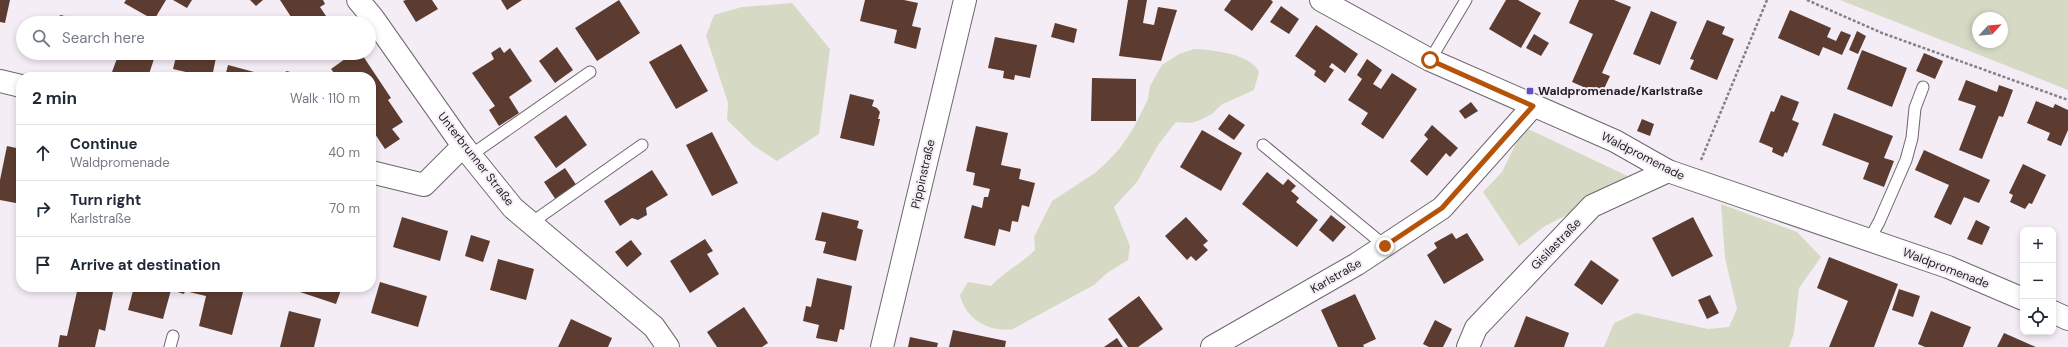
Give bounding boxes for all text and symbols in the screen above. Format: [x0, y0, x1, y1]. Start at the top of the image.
north arrow [1972, 12, 2008, 48]
search box [16, 16, 376, 60]
icon: search [30, 27, 52, 49]
text: Search here [62, 28, 145, 48]
route start [1421, 51, 1439, 69]
place label: Waldpromenade/Karlstraße [1538, 83, 1703, 99]
marker: Waldpromenade/Karlstraße [1525, 86, 1535, 96]
text: 2 min [32, 87, 77, 109]
text: Walk · 110 m [290, 90, 360, 107]
street label: Unterbrunner Straße [434, 109, 518, 209]
street label: Waldpromenade [1598, 128, 1688, 184]
text: Continue [70, 134, 138, 154]
street label: Pippinstraße [907, 138, 939, 210]
icon: ahead [32, 142, 54, 164]
text: 40 m [328, 144, 360, 161]
text: Waldpromenade [70, 154, 170, 171]
text: Turn right [70, 190, 141, 210]
icon: right [32, 198, 54, 220]
text: 70 m [329, 200, 360, 217]
text: Karlstraße [70, 210, 131, 227]
street label: Gisilastraße [1527, 215, 1585, 273]
map controls [2020, 227, 2056, 335]
button: + [2020, 227, 2056, 263]
route end [1376, 237, 1394, 255]
street label: Waldpromenade [1900, 244, 1992, 292]
icon: arrive [32, 254, 54, 276]
text: Arrive at destination [70, 255, 221, 275]
street label: Karlstraße [1308, 255, 1365, 297]
button: − [2020, 263, 2056, 299]
button: locate [2020, 299, 2056, 335]

